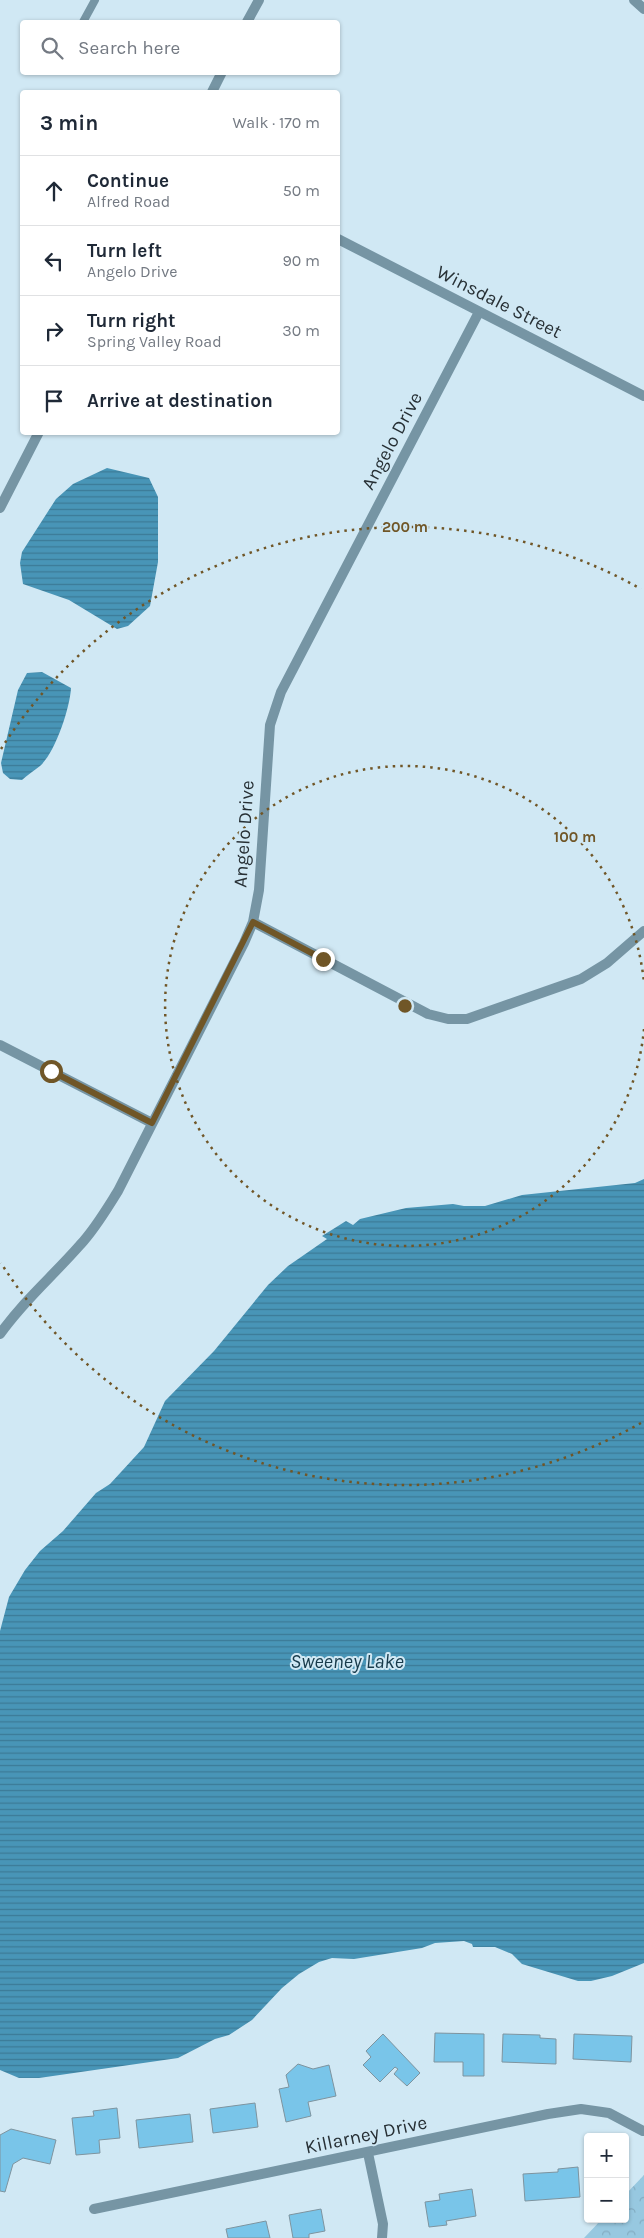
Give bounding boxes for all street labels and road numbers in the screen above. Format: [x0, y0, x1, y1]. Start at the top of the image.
street label: Winsdale Street [433, 261, 565, 343]
street label: Angelo Drive [357, 388, 427, 494]
street label: Angelo Drive [229, 780, 259, 888]
street label: Killarney Drive [303, 2111, 429, 2159]

